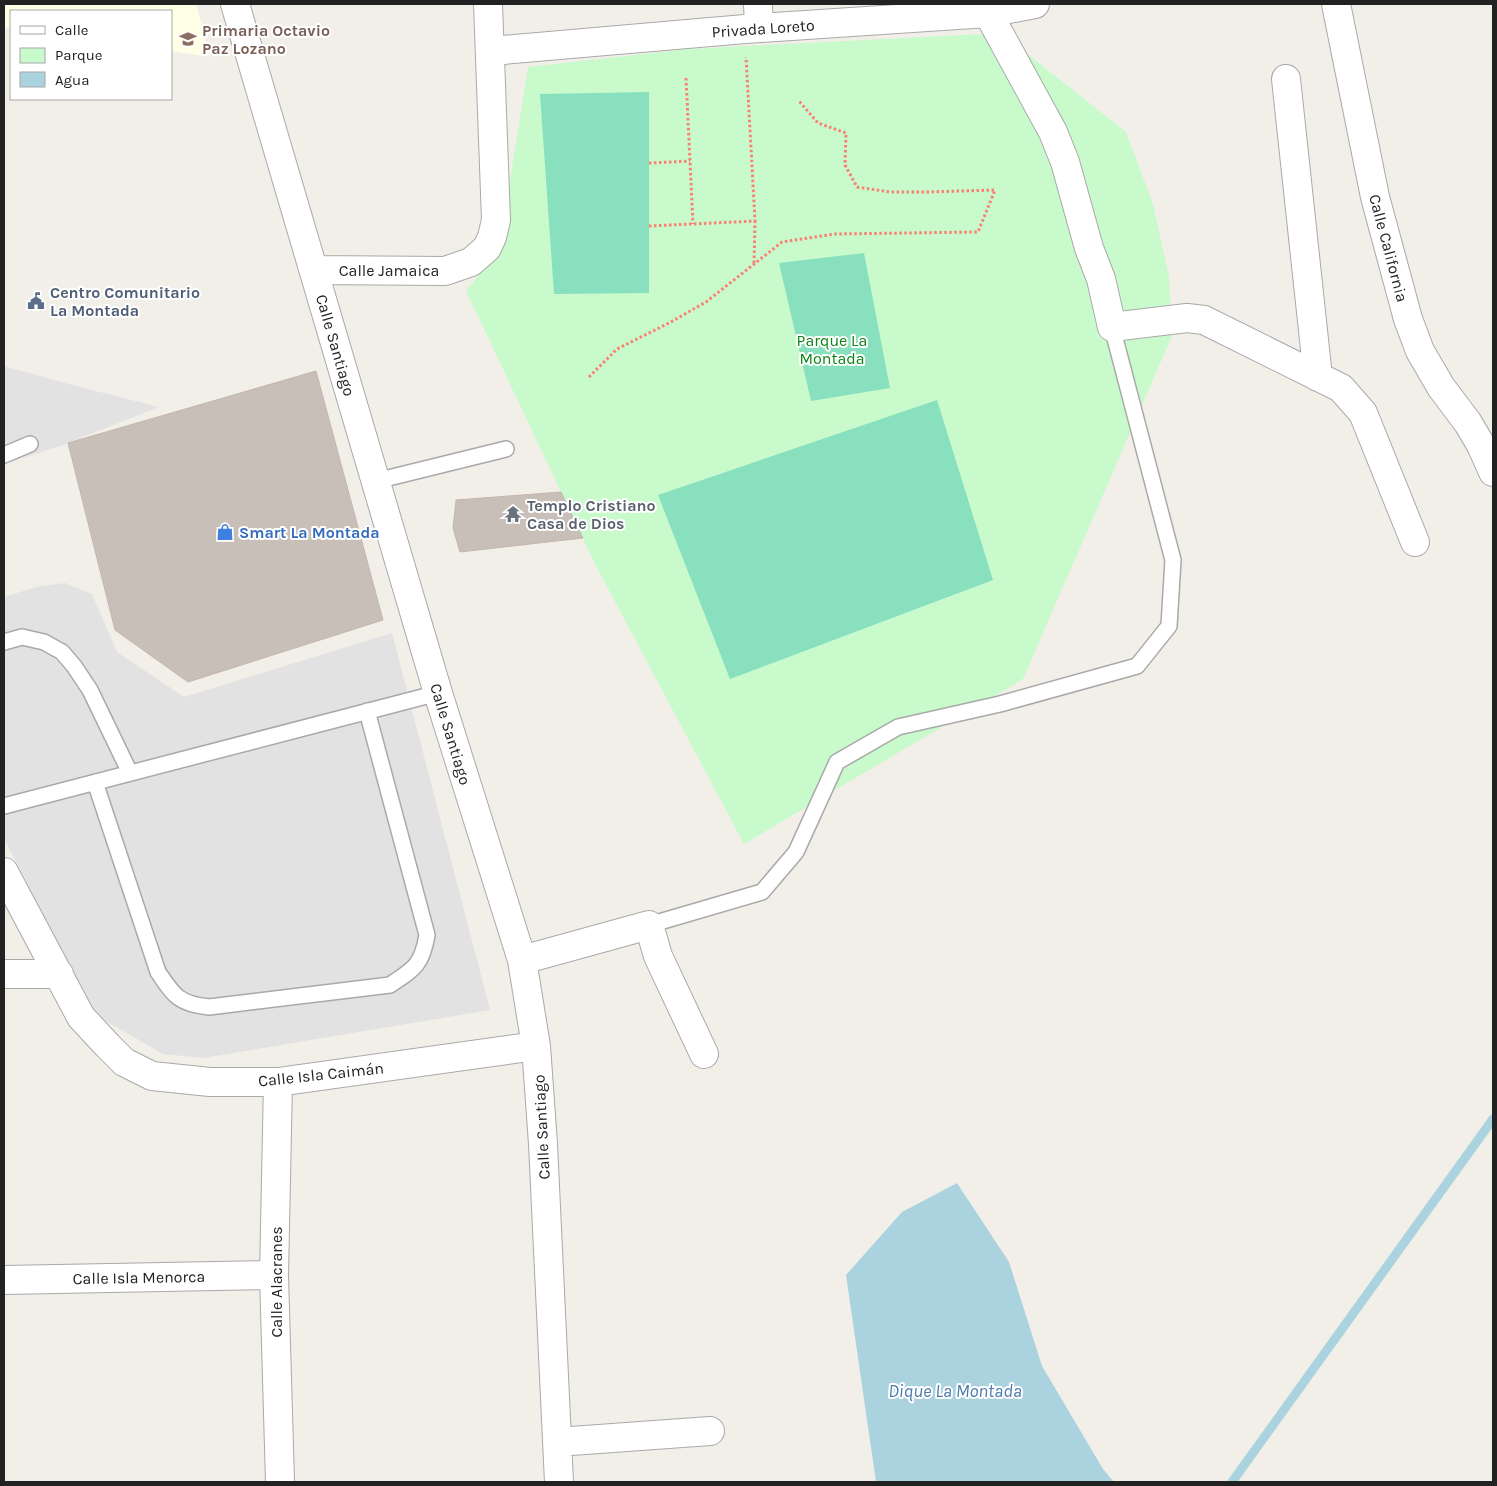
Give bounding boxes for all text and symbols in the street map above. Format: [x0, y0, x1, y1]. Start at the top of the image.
legend [10, 10, 172, 100]
street label: Privada Loreto [711, 15, 815, 42]
text: Calle [55, 21, 89, 39]
place label: Primaria Octavio Paz Lozano [202, 21, 330, 58]
school or university icon: Primaria Octavio Paz Lozano [178, 29, 198, 49]
text: Parque [55, 46, 103, 64]
text: Agua [55, 71, 89, 89]
street label: Calle California [1365, 192, 1412, 304]
street label: Calle Jamaica [339, 261, 439, 280]
place label: Centro Comunitario La Montada [50, 283, 200, 320]
public building icon: Centro Comunitario La Montada [26, 291, 46, 311]
street label: Calle Santiago [312, 292, 359, 398]
park label: Parque La Montada [797, 331, 867, 368]
place label: Templo Cristiano Casa de Dios [527, 496, 656, 533]
temple icon: Templo Cristiano Casa de Dios [503, 504, 523, 524]
shop icon: Smart La Montada [215, 522, 235, 542]
place label: Smart La Montada [239, 523, 380, 542]
street label: Calle Santiago [426, 681, 475, 787]
street label: Calle Isla Caimán [257, 1058, 385, 1091]
street label: Calle Santiago [529, 1074, 554, 1180]
street label: Calle Alacranes [267, 1226, 286, 1338]
street label: Calle Isla Menorca [73, 1267, 205, 1288]
water label: Dique La Montada [888, 1380, 1022, 1402]

